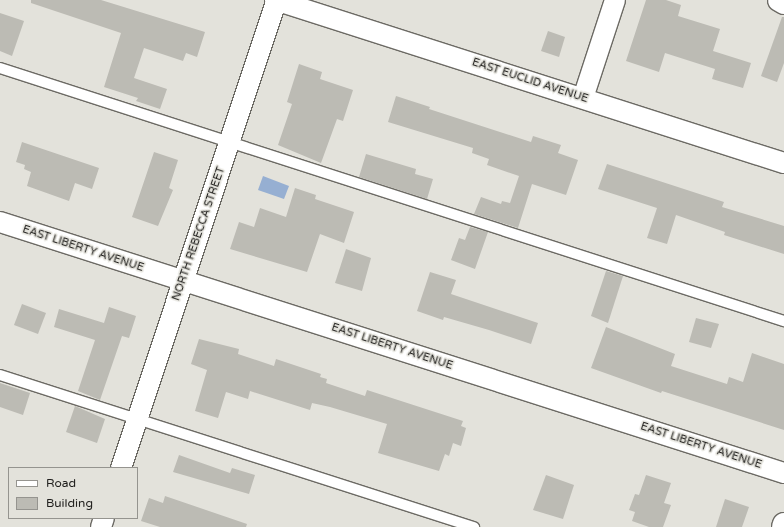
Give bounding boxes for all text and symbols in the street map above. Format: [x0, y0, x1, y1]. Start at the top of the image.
street label: EAST EUCLID AVENUE [470, 56, 590, 106]
street label: NORTH REBECCA STREET [170, 165, 228, 303]
street label: EAST LIBERTY AVENUE [21, 223, 145, 275]
street label: EAST LIBERTY AVENUE [330, 321, 454, 373]
street label: EAST LIBERTY AVENUE [639, 420, 763, 472]
legend [8, 467, 138, 519]
text: Road [46, 476, 76, 490]
text: Building [46, 496, 93, 510]

